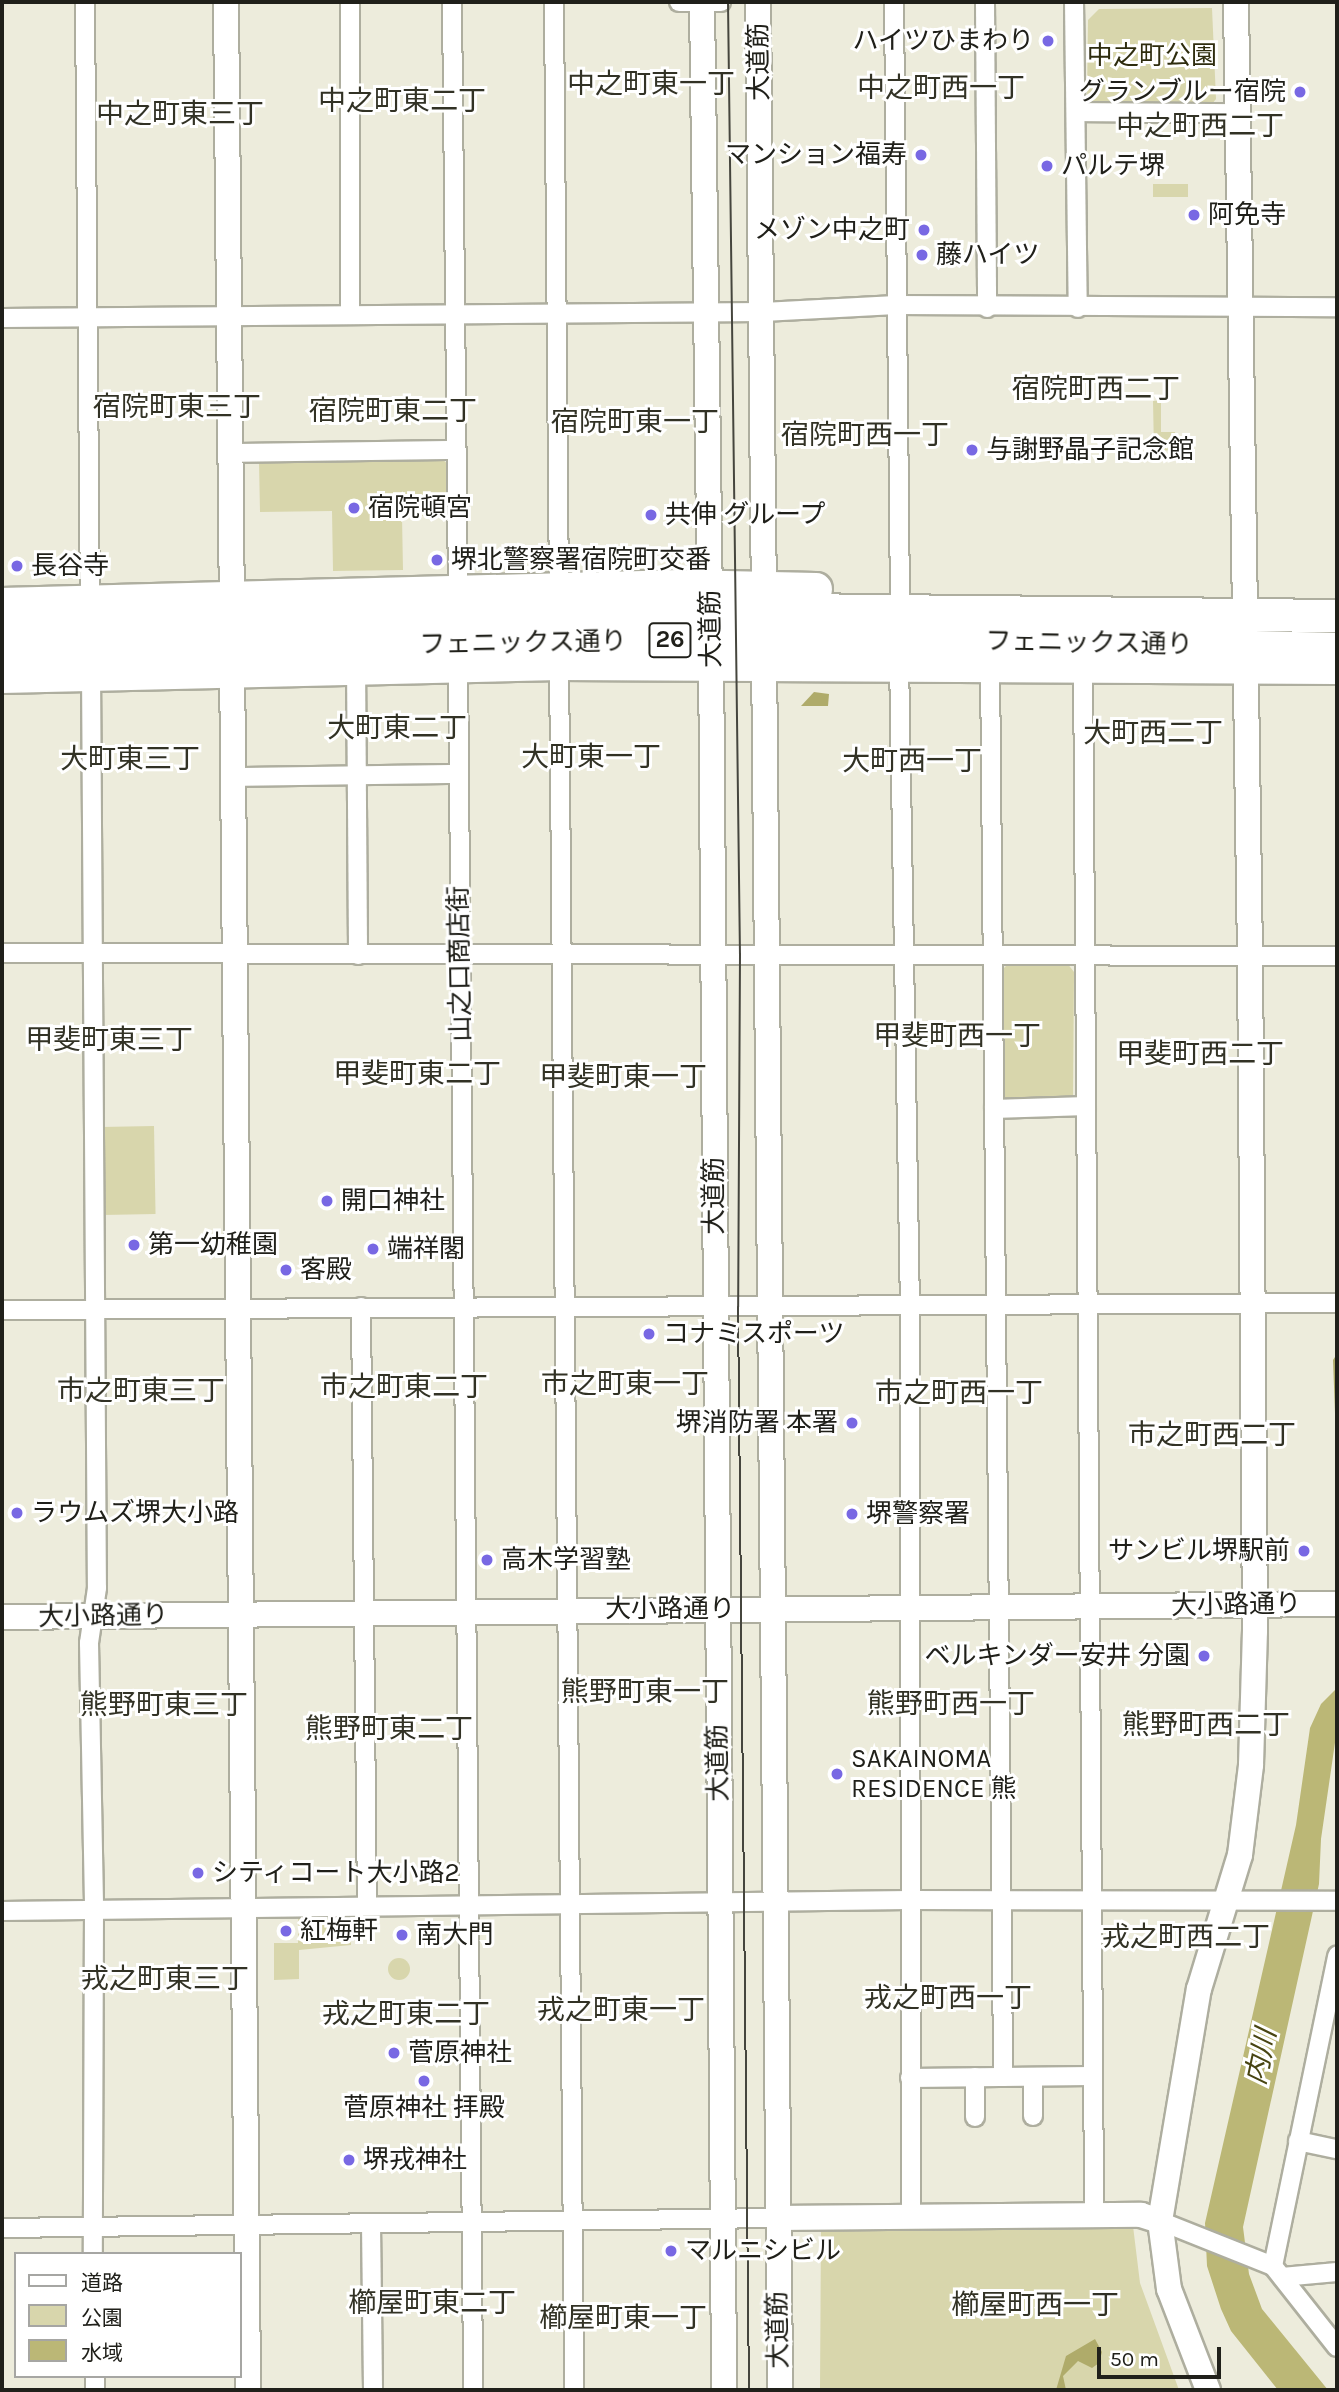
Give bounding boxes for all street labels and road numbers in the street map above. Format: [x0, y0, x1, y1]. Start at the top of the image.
street label: 大道筋 [743, 23, 775, 101]
street label: 大道筋 [695, 590, 727, 668]
road number: 26 [647, 620, 693, 660]
street label: フェニックス通り [419, 626, 627, 660]
street label: フェニックス通り [985, 626, 1193, 660]
street label: 山之口商店街 [443, 886, 477, 1042]
street label: 大道筋 [698, 1157, 730, 1235]
street label: 大小路通り [1171, 1588, 1301, 1622]
street label: 大小路通り [605, 1593, 735, 1625]
street label: 大小路通り [38, 1599, 168, 1633]
street label: 大道筋 [702, 1724, 734, 1802]
street label: 大道筋 [762, 2291, 794, 2369]

